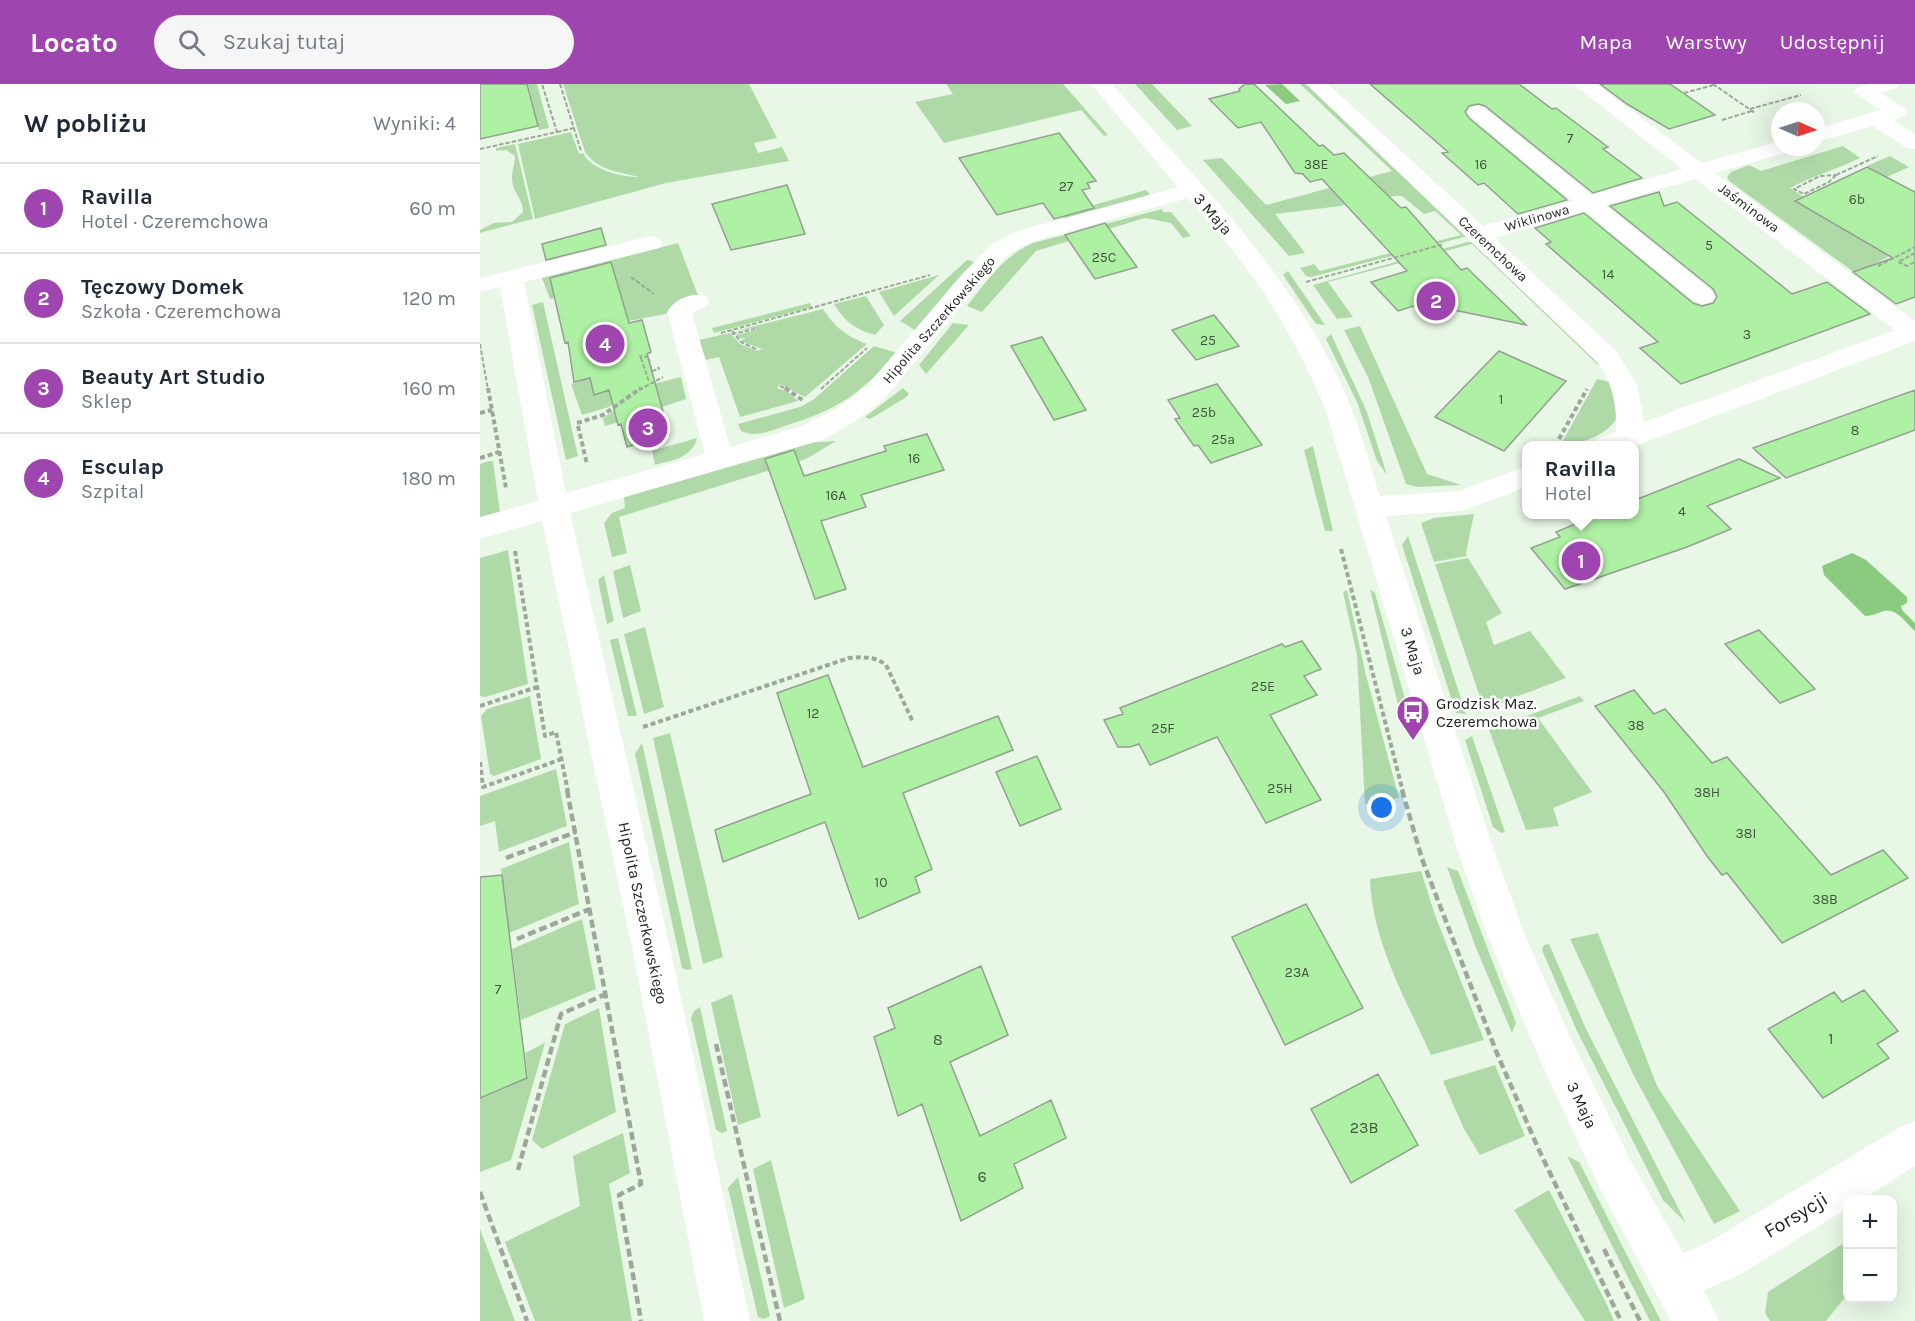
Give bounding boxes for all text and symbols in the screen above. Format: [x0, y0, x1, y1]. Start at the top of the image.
search box [154, 15, 574, 69]
text: Locato [30, 26, 118, 59]
icon: search [175, 26, 208, 59]
text: Szukaj tutaj [223, 29, 345, 55]
text: Mapa [1579, 30, 1633, 54]
text: Warstwy [1666, 30, 1747, 54]
text: Udostępnij [1780, 30, 1885, 54]
north arrow [1771, 102, 1825, 156]
text: W pobliżu [24, 108, 147, 139]
text: Wyniki: 4 [373, 112, 456, 135]
house number: 7 [1567, 130, 1574, 147]
house number: 38E [1304, 156, 1328, 173]
house number: 16 [1475, 156, 1487, 173]
house number: 27 [1059, 178, 1074, 195]
street label: Jaśminowa [1715, 180, 1783, 236]
text: Ravilla [81, 184, 153, 210]
street label: 3 Maja [1190, 189, 1236, 239]
house number: 6b [1849, 191, 1865, 208]
text: 1 [40, 197, 47, 220]
text: 60 m [409, 197, 456, 220]
street label: Wiklinowa [1503, 201, 1571, 235]
text: Hotel · Czeremchowa [81, 210, 269, 233]
street label: Czeremchowa [1455, 212, 1531, 286]
house number: 5 [1705, 237, 1713, 254]
house number: 25C [1092, 249, 1116, 266]
street label: Hipolita Szczerkowskiego [879, 253, 999, 387]
house number: 14 [1602, 266, 1614, 283]
text: Tęczowy Domek [81, 274, 244, 300]
pin: 2 [1416, 278, 1456, 324]
text: 2 [37, 287, 50, 310]
text: 120 m [402, 287, 456, 310]
text: Szkoła · Czeremchowa [81, 300, 282, 323]
pin: 4 [586, 322, 624, 366]
house number: 3 [1743, 326, 1751, 343]
house number: 25 [1200, 332, 1216, 349]
text: Beauty Art Studio [81, 364, 265, 390]
text: 3 [37, 377, 50, 400]
text: 160 m [403, 377, 456, 400]
text: Sklep [81, 390, 132, 413]
house number: 1 [1499, 391, 1503, 408]
house number: 25b [1192, 404, 1216, 421]
pin: 3 [628, 406, 668, 450]
house number: 8 [1851, 422, 1859, 439]
house number: 25a [1211, 431, 1235, 448]
popup [1522, 441, 1639, 519]
house number: 16 [908, 450, 920, 467]
text: Esculap [81, 454, 164, 480]
text: Ravilla [1545, 456, 1616, 482]
text: 4 [38, 467, 49, 490]
text: 180 m [402, 467, 456, 490]
text: Szpital [81, 480, 144, 503]
text: Hotel [1545, 482, 1592, 505]
house number: 16A [826, 487, 846, 504]
house number: 4 [1678, 503, 1686, 520]
pin: 1 [1562, 538, 1600, 584]
street label: 3 Maja [1397, 625, 1429, 677]
house number: 25E [1251, 678, 1275, 695]
bus stop icon: Grodzisk Maz. Czeremchowa [1395, 694, 1431, 741]
place label: Grodzisk Maz. Czeremchowa [1436, 694, 1538, 731]
house number: 12 [807, 705, 819, 722]
house number: 38 [1628, 717, 1644, 734]
house number: 25F [1151, 720, 1175, 737]
house number: 25H [1267, 780, 1293, 797]
house number: 38H [1694, 784, 1720, 801]
your location [1367, 793, 1396, 822]
street label: Hipolita Szczerkowskiego [614, 820, 672, 1006]
house number: 38I [1736, 825, 1756, 842]
house number: 10 [875, 874, 887, 891]
house number: 38B [1812, 891, 1838, 908]
house number: 23A [1285, 964, 1309, 981]
house number: 7 [495, 981, 502, 998]
house number: 1 [1828, 1029, 1834, 1048]
house number: 8 [933, 1030, 943, 1049]
street label: 3 Maja [1563, 1079, 1601, 1131]
house number: 23B [1350, 1118, 1378, 1137]
house number: 6 [977, 1167, 987, 1186]
street label: Forsycji [1760, 1187, 1832, 1243]
map controls [1843, 1195, 1897, 1303]
button: + [1843, 1195, 1897, 1249]
button: − [1843, 1249, 1897, 1303]

